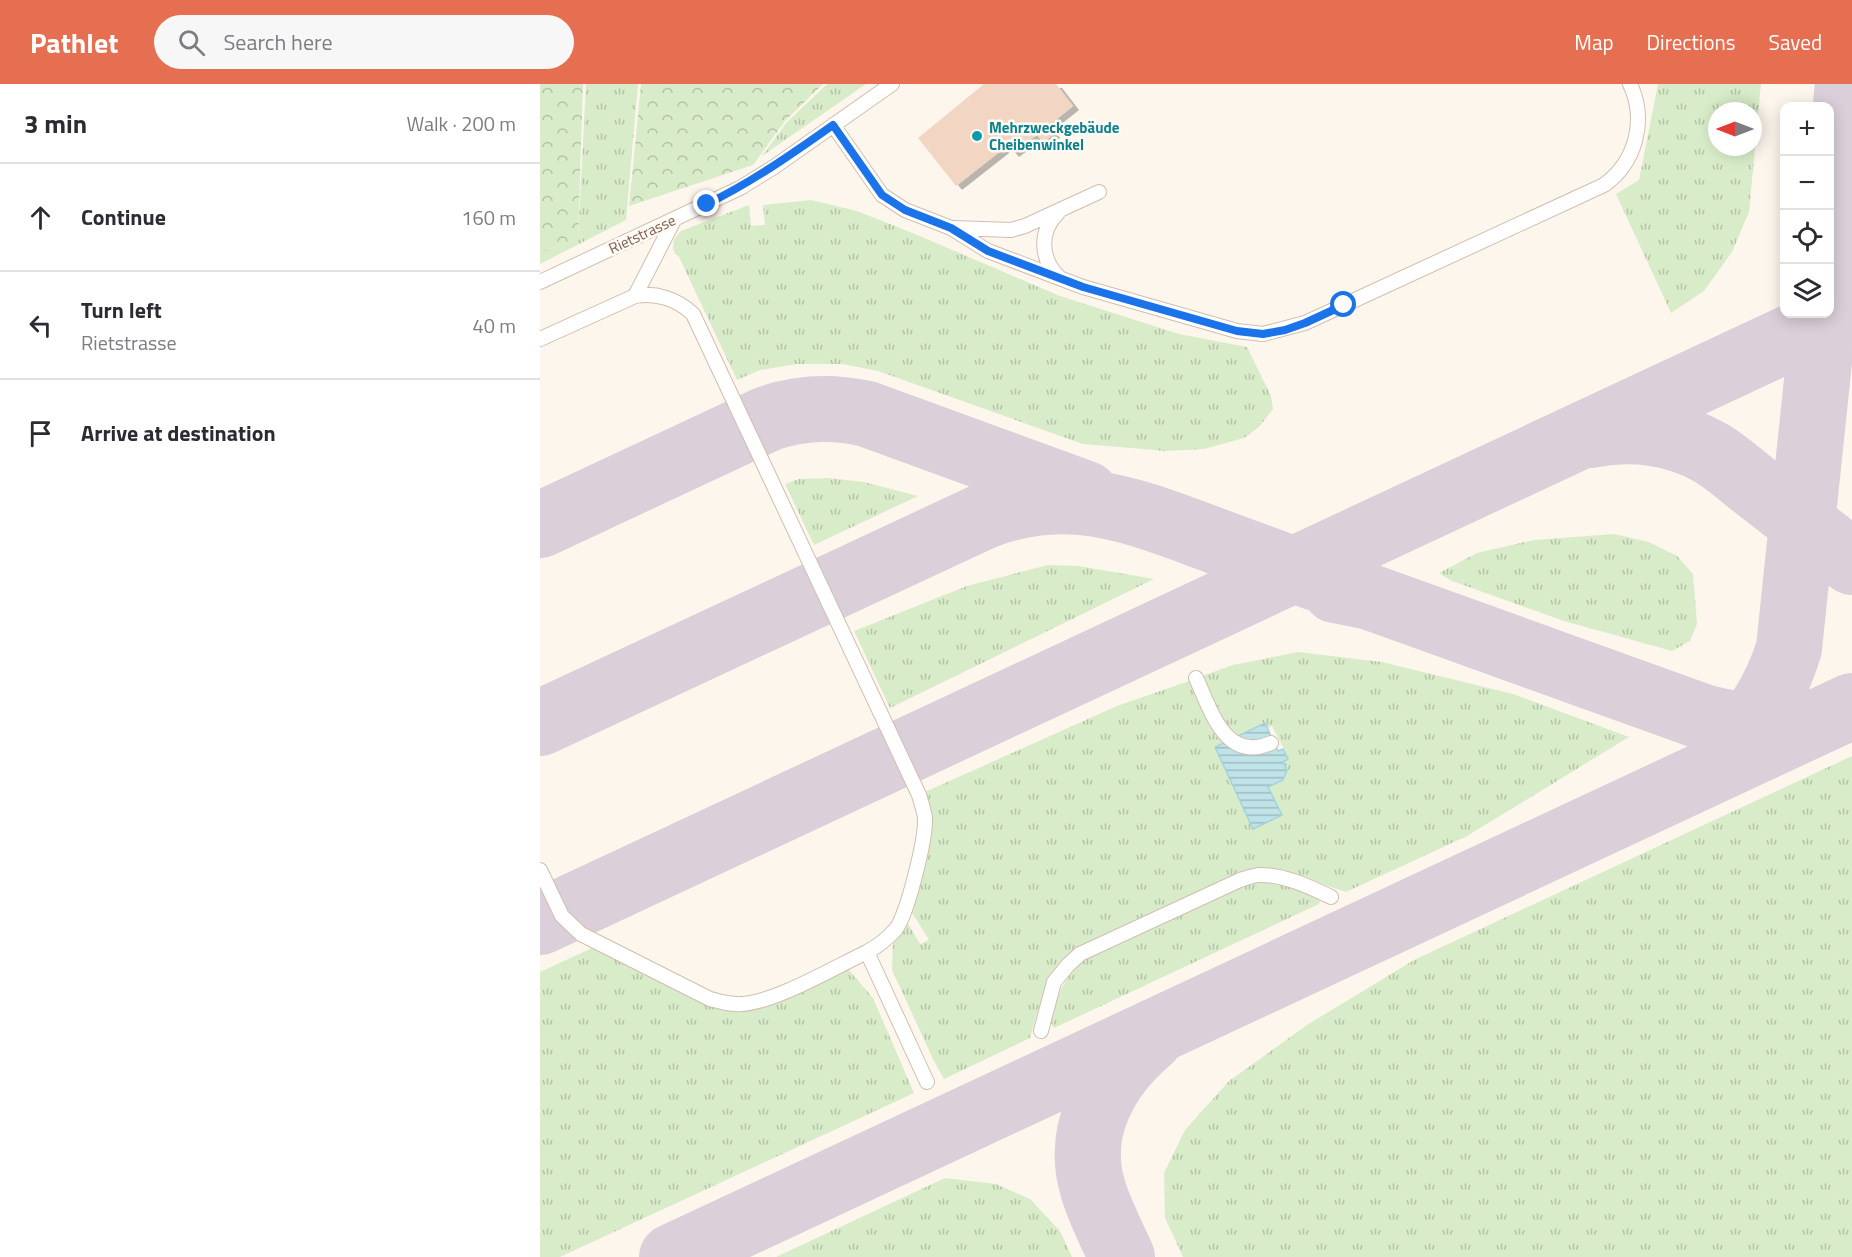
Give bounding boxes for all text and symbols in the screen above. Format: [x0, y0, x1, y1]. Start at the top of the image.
search box [154, 15, 574, 69]
text: Pathlet [30, 21, 118, 64]
text: Search here [223, 25, 333, 59]
icon: search [175, 26, 208, 59]
text: Map [1574, 26, 1614, 58]
text: Directions [1647, 26, 1736, 58]
text: Saved [1769, 26, 1822, 58]
north arrow [1708, 102, 1762, 156]
map controls [1780, 102, 1834, 318]
button: + [1780, 102, 1834, 156]
text: 3 min [24, 104, 87, 143]
text: Walk · 200 m [407, 108, 516, 139]
place label: Mehrzweckgebäude Cheibenwinkel [989, 116, 1120, 156]
marker: Mehrzweckgebäude Cheibenwinkel [970, 129, 984, 143]
button: − [1780, 156, 1834, 210]
route end [693, 190, 719, 216]
text: Continue [81, 200, 166, 234]
icon: ahead [24, 201, 57, 234]
text: 160 m [461, 202, 516, 233]
street label: Rietstrasse [605, 208, 679, 260]
button: locate [1780, 210, 1834, 264]
button: layers [1780, 264, 1834, 318]
route start [1330, 291, 1356, 317]
text: Turn left [81, 293, 162, 327]
icon: left [24, 309, 57, 342]
text: 40 m [472, 310, 516, 341]
text: Rietstrasse [81, 327, 177, 358]
text: Arrive at destination [81, 416, 276, 450]
icon: arrive [24, 417, 57, 450]

